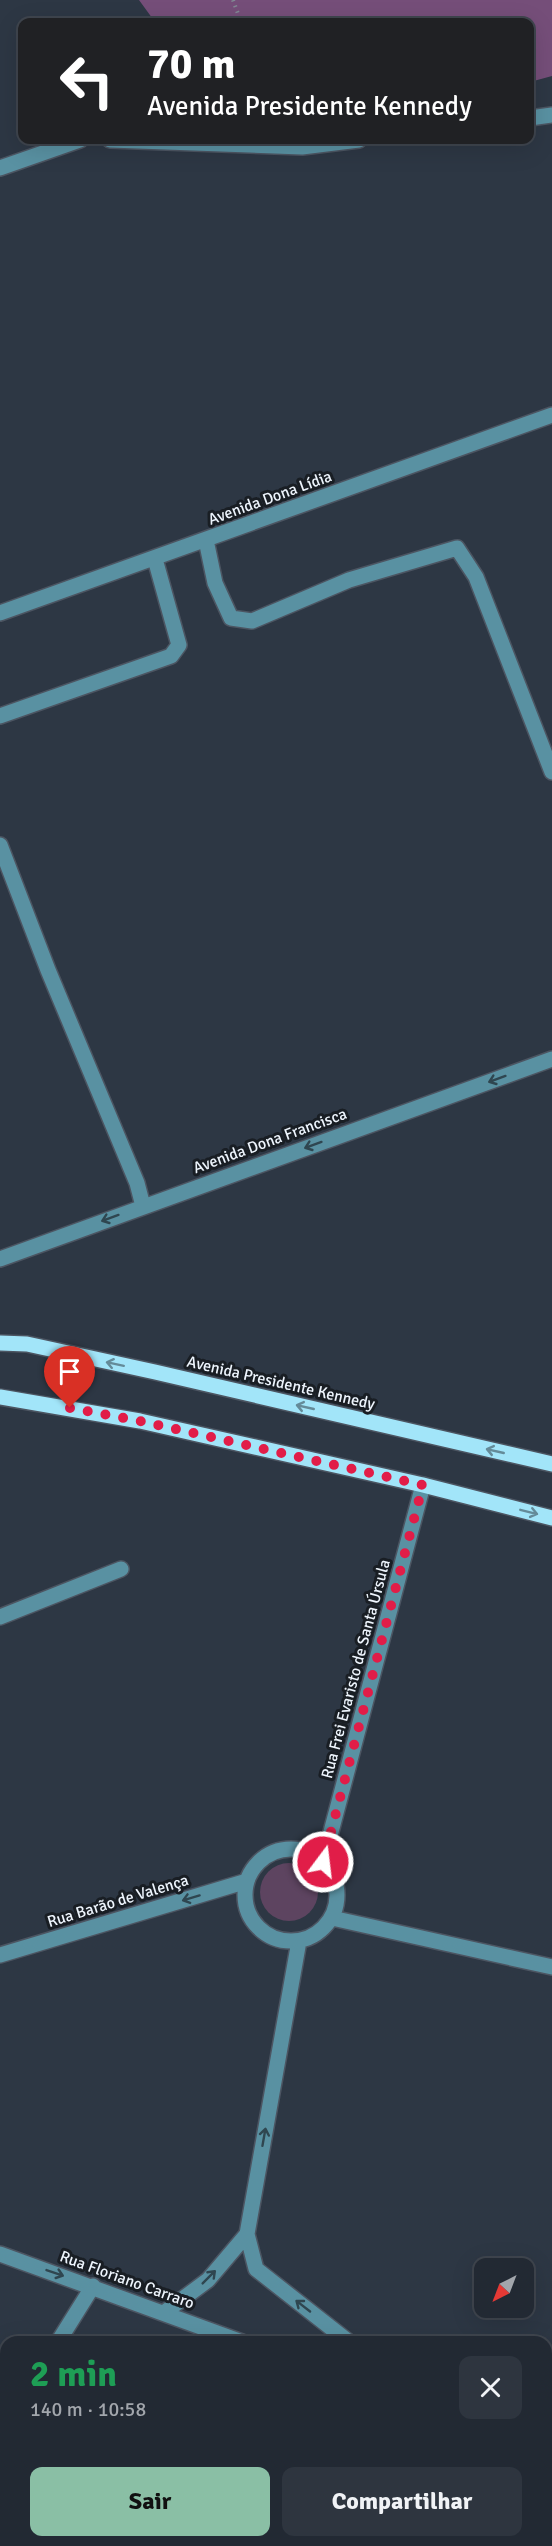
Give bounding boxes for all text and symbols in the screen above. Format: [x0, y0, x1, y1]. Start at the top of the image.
text: 70 m [147, 39, 236, 90]
icon: left [48, 42, 126, 120]
text: Avenida Presidente Kennedy [147, 90, 472, 123]
street label: Avenida Dona Lídia [205, 466, 335, 530]
one-way arrow [488, 1074, 507, 1085]
street label: Avenida Dona Francisca [190, 1104, 350, 1178]
one-way arrow [305, 1140, 323, 1151]
one-way arrow [101, 1213, 120, 1224]
pin [44, 1346, 95, 1408]
street label: Avenida Presidente Kennedy [185, 1352, 378, 1415]
icon: arrive [53, 1355, 86, 1388]
one-way arrow [106, 1357, 125, 1369]
one-way arrow [296, 1401, 315, 1412]
one-way arrow [486, 1445, 505, 1456]
one-way arrow [519, 1506, 538, 1518]
street label: Rua Frei Evaristo de Santa Úrsula [317, 1557, 395, 1781]
position arrow [291, 1830, 355, 1894]
street label: Rua Barão de Valença [45, 1870, 191, 1932]
one-way arrow [182, 1893, 201, 1904]
one-way arrow [259, 2127, 270, 2147]
street label: Rua Floriano Carraro [57, 2246, 197, 2314]
north arrow [474, 2258, 534, 2318]
map controls [474, 2258, 534, 2318]
one-way arrow [45, 2269, 64, 2280]
one-way arrow [202, 2269, 217, 2284]
one-way arrow [295, 2299, 311, 2312]
text: 2 min [30, 2352, 117, 2397]
button: close [459, 2356, 522, 2419]
text: 140 m · 10:58 [30, 2397, 146, 2422]
button: Sair [30, 2467, 270, 2536]
button: Compartilhar [282, 2467, 522, 2536]

